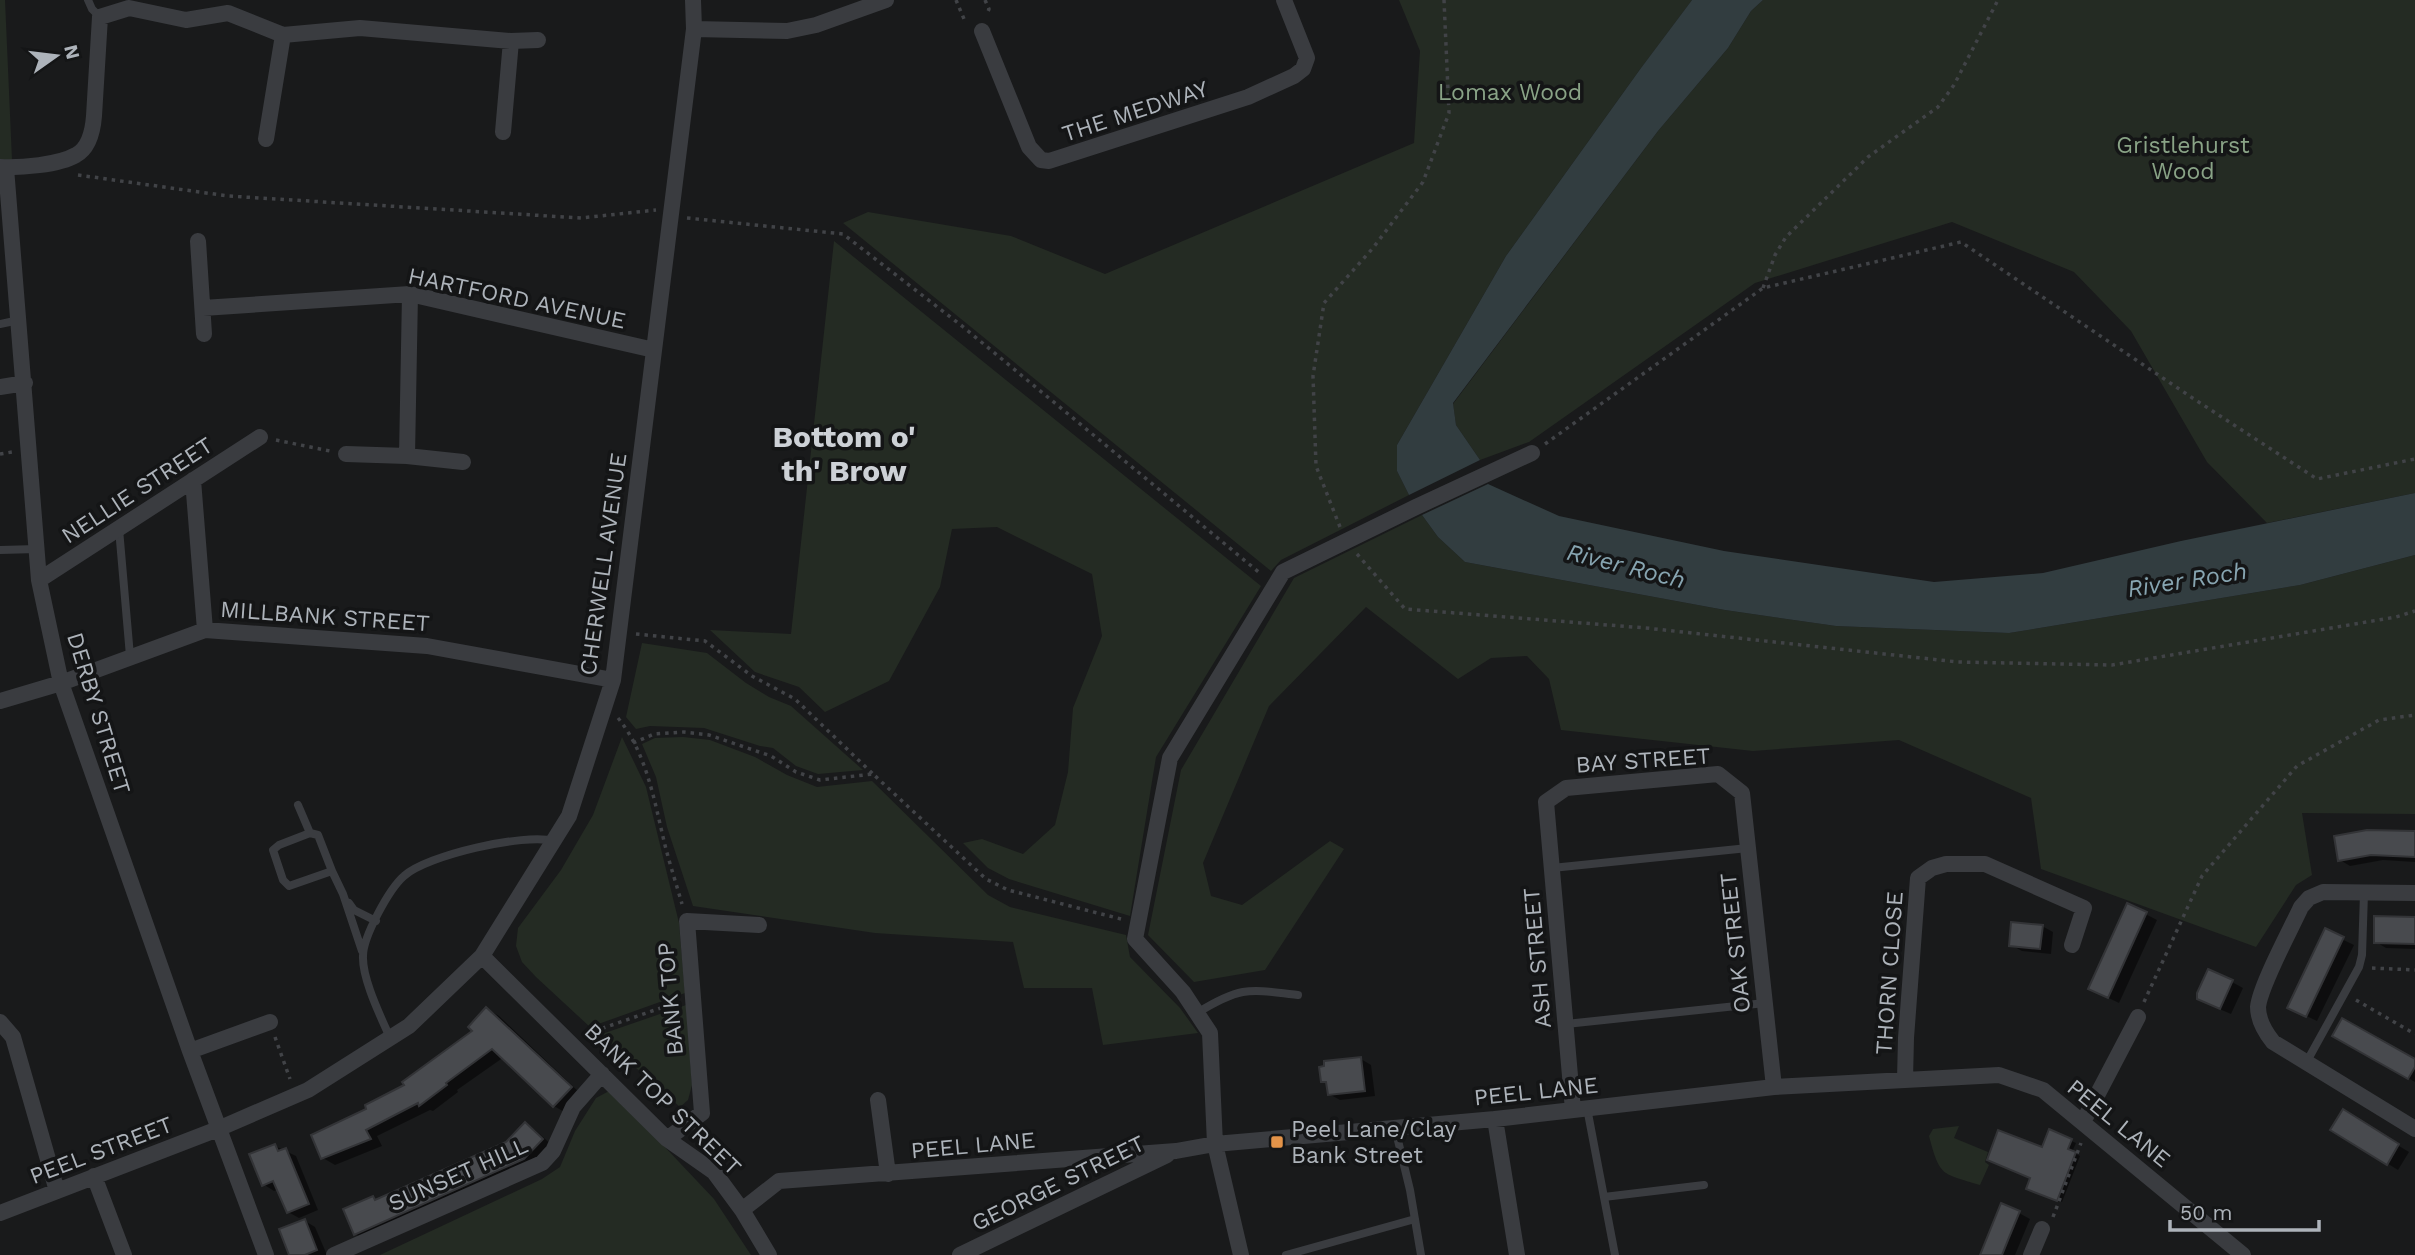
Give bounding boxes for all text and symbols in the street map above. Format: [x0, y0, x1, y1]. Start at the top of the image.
north arrow [21, 21, 91, 91]
text: N [59, 42, 85, 62]
street label: THE MEDWAY [1059, 75, 1212, 148]
park label: Lomax Wood [1438, 79, 1582, 106]
park label: Gristlehurst Wood [2116, 132, 2250, 185]
street label: HARTFORD AVENUE [406, 262, 628, 335]
district label: Bottom o' th' Brow [773, 419, 916, 488]
street label: NELLIE STREET [57, 431, 218, 549]
street label: CHERWELL AVENUE [575, 451, 632, 677]
water label: River Roch [1564, 538, 1688, 594]
water label: River Roch [2125, 557, 2249, 603]
street label: MILLBANK STREET [219, 596, 431, 637]
street label: DERBY STREET [61, 629, 136, 797]
street label: BAY STREET [1575, 742, 1711, 779]
street label: OAK STREET [1715, 871, 1756, 1014]
street label: ASH STREET [1518, 886, 1557, 1029]
street label: THORN CLOSE [1870, 890, 1909, 1056]
street label: BANK TOP [652, 941, 689, 1057]
street label: BANK TOP STREET [579, 1018, 747, 1181]
street label: PEEL LANE [1473, 1072, 1600, 1111]
street label: PEEL LANE [2062, 1074, 2176, 1173]
street label: PEEL STREET [26, 1111, 177, 1190]
place label: Peel Lane/Clay Bank Street [1291, 1116, 1456, 1169]
street label: PEEL LANE [910, 1127, 1036, 1164]
street label: GEORGE STREET [967, 1130, 1149, 1237]
street label: SUNSET HILL [384, 1132, 532, 1217]
marker: Peel Lane/Clay Bank Street [1269, 1134, 1285, 1150]
scale bar [2170, 1188, 2319, 1232]
text: 50 m [2180, 1200, 2232, 1225]

